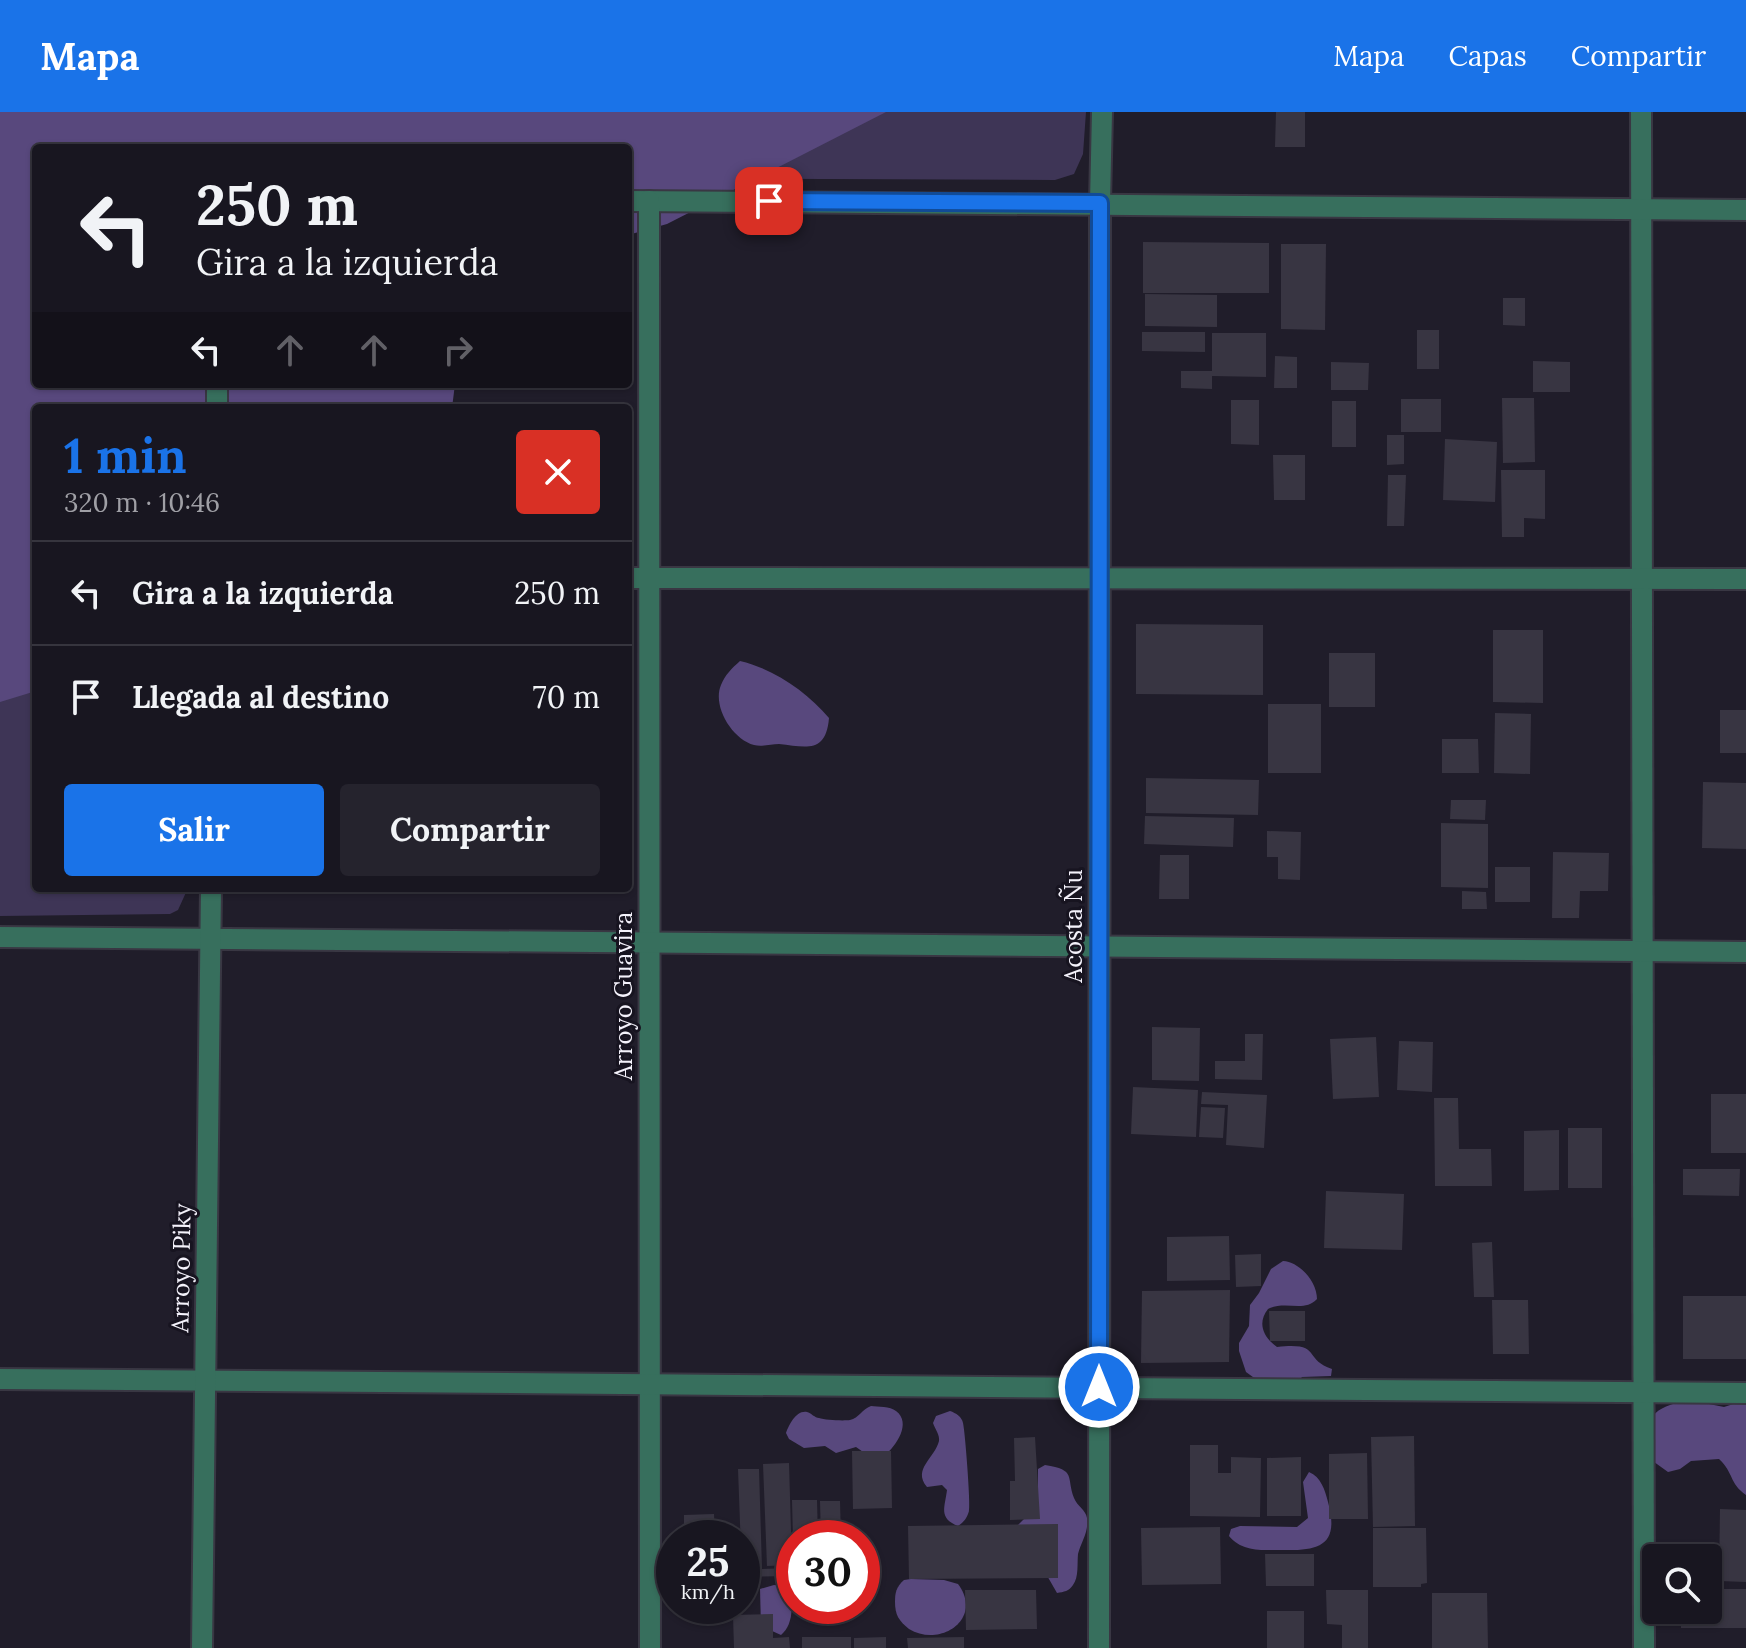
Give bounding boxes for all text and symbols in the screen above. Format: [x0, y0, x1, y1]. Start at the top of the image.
text: Mapa [40, 32, 139, 80]
text: Mapa [1333, 38, 1405, 74]
text: Capas [1449, 38, 1527, 74]
text: Compartir [1571, 38, 1706, 74]
pin [735, 167, 803, 235]
text: 250 m [196, 169, 358, 240]
icon: left [64, 176, 168, 280]
icon: arrive [747, 179, 791, 223]
text: Gira a la izquierda [196, 239, 498, 285]
icon: left [184, 328, 228, 372]
icon: ahead [268, 328, 312, 372]
icon: ahead [352, 328, 396, 372]
icon: right [436, 328, 480, 372]
text: 1 min [64, 425, 187, 486]
button: close [516, 430, 600, 514]
text: 320 m · 10:46 [64, 486, 220, 519]
icon: left [64, 571, 108, 615]
text: Gira a la izquierda [132, 574, 393, 612]
text: 250 m [514, 574, 600, 612]
icon: arrive [64, 675, 108, 719]
text: Llegada al destino [132, 678, 389, 716]
text: 70 m [533, 678, 600, 716]
button: Salir [64, 784, 324, 876]
button: Compartir [340, 784, 600, 876]
street label: Acosta Ñu [1058, 869, 1089, 984]
street label: Arroyo Guavira [608, 912, 639, 1081]
street label: Arroyo Piky [164, 1203, 198, 1334]
position arrow [1057, 1345, 1141, 1429]
speed limit sign: 30 [776, 1520, 880, 1624]
text: 25 [687, 1536, 729, 1587]
map controls [1642, 1544, 1722, 1624]
button: search [1642, 1544, 1722, 1624]
text: km/h [681, 1579, 735, 1604]

